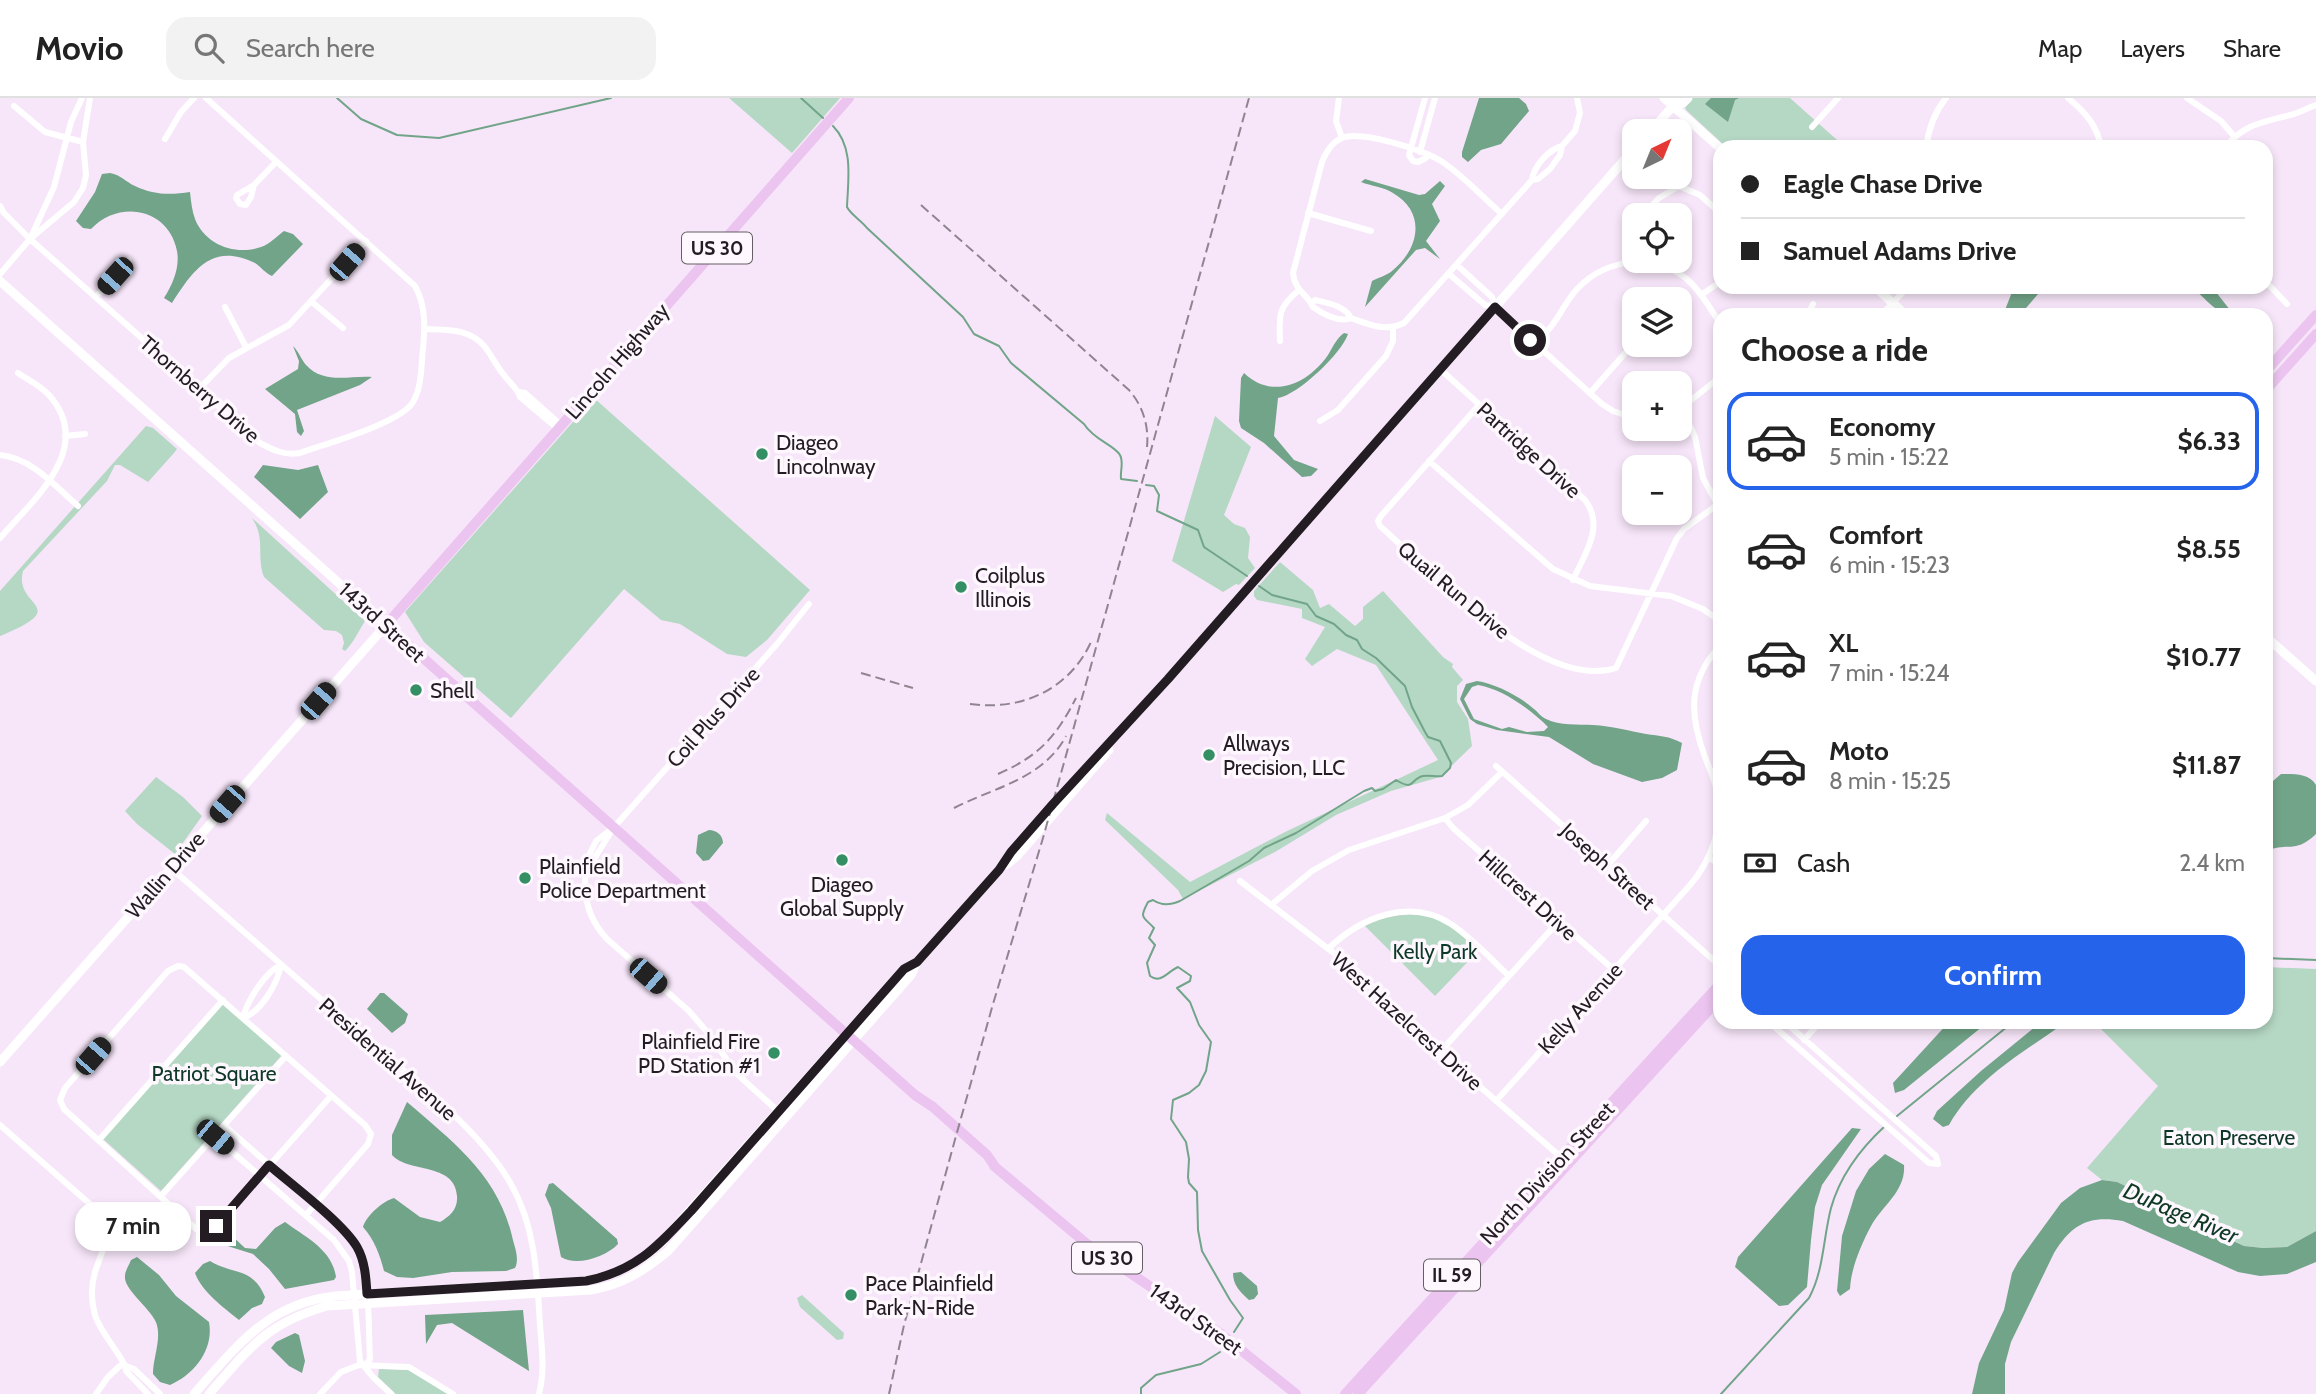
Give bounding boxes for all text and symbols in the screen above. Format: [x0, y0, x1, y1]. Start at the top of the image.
search box [166, 17, 656, 80]
text: Movio [35, 28, 124, 68]
icon: search [190, 29, 228, 67]
text: Search here [246, 32, 375, 64]
text: Map [2038, 34, 2082, 63]
text: Layers [2120, 34, 2185, 63]
text: Share [2223, 34, 2281, 63]
north arrow [1622, 119, 1692, 189]
map controls [1622, 119, 1692, 525]
text: Eagle Chase Drive [1783, 168, 1982, 200]
button: locate [1622, 203, 1692, 273]
road number: US 30 [682, 232, 752, 264]
text: Samuel Adams Drive [1783, 235, 2017, 267]
car [326, 239, 369, 285]
car [94, 253, 137, 299]
button: layers [1622, 287, 1692, 357]
street label: Lincoln Highway [560, 298, 674, 424]
route start [1514, 324, 1546, 356]
street label: Thornberry Drive [135, 330, 265, 448]
text: Choose a ride [1741, 330, 1928, 369]
button: + [1622, 371, 1692, 441]
street label: Partridge Drive [1472, 397, 1586, 503]
icon: car [1745, 410, 1808, 473]
text: Economy [1829, 411, 1935, 443]
text: $6.33 [2178, 425, 2241, 457]
place label: Diageo Lincolnway [776, 430, 876, 479]
text: 5 min · 15:22 [1829, 443, 1949, 471]
marker: Diageo Lincolnway [754, 446, 770, 462]
button: − [1622, 455, 1692, 525]
icon: car [1745, 518, 1808, 581]
text: Comfort [1829, 519, 1923, 551]
text: $8.55 [2177, 533, 2241, 565]
street label: Quail Run Drive [1393, 536, 1515, 644]
text: 6 min · 15:23 [1829, 551, 1950, 579]
place label: Coilplus Illinois [975, 563, 1045, 612]
street label: 143rd Street [334, 577, 430, 667]
marker: Coilplus Illinois [953, 579, 969, 595]
icon: car [1745, 626, 1808, 689]
text: XL [1829, 627, 1858, 659]
text: $10.77 [2166, 641, 2241, 673]
text: 7 min · 15:24 [1829, 659, 1950, 687]
street label: Coil Plus Drive [661, 661, 765, 772]
car [297, 678, 340, 724]
place label: Shell [430, 678, 474, 703]
marker: Shell [408, 682, 424, 698]
place label: Allways Precision, LLC [1223, 731, 1345, 780]
icon: car [1745, 734, 1808, 797]
text: Moto [1829, 735, 1889, 767]
marker: Allways Precision, LLC [1201, 747, 1217, 763]
text: $11.87 [2172, 749, 2241, 781]
text: 8 min · 15:25 [1829, 767, 1951, 795]
car [206, 781, 249, 827]
street label: Joseph Street [1555, 817, 1660, 915]
street label: Wallin Drive [120, 826, 210, 924]
icon: cash [1741, 844, 1779, 882]
street label: Hillcrest Drive [1474, 845, 1582, 946]
text: Cash [1797, 847, 1850, 879]
text: 2.4 km [2179, 849, 2245, 877]
marker: Diageo Global Supply [834, 852, 850, 868]
place label: Plainfield Police Department [539, 854, 706, 903]
marker: Plainfield Police Department [517, 870, 533, 886]
place label: Diageo Global Supply [780, 872, 904, 921]
button: Confirm [1741, 935, 2245, 1015]
park label: Kelly Park [1393, 939, 1478, 964]
street label: West Hazelcrest Drive [1326, 947, 1488, 1096]
car [626, 954, 671, 998]
street label: Kelly Avenue [1533, 957, 1627, 1059]
street label: Presidential Avenue [314, 992, 462, 1126]
place label: Plainfield Fire PD Station #1 [638, 1029, 760, 1078]
car [72, 1033, 115, 1079]
marker: Plainfield Fire PD Station #1 [766, 1045, 782, 1061]
park label: Patriot Square [151, 1061, 277, 1086]
street label: North Division Street [1475, 1097, 1619, 1249]
car [193, 1115, 238, 1159]
park label: Eaton Preserve [2163, 1125, 2295, 1150]
water label: DuPage River [2119, 1176, 2243, 1250]
callout: 7 min [76, 1202, 192, 1250]
route end [200, 1210, 232, 1242]
text: 7 min [105, 1212, 161, 1240]
road number: US 30 [1072, 1242, 1142, 1274]
road number: IL 59 [1424, 1260, 1480, 1290]
place label: Pace Plainfield Park-N-Ride [865, 1271, 993, 1320]
street label: 143rd Street [1145, 1278, 1247, 1360]
marker: Pace Plainfield Park-N-Ride [843, 1287, 859, 1303]

